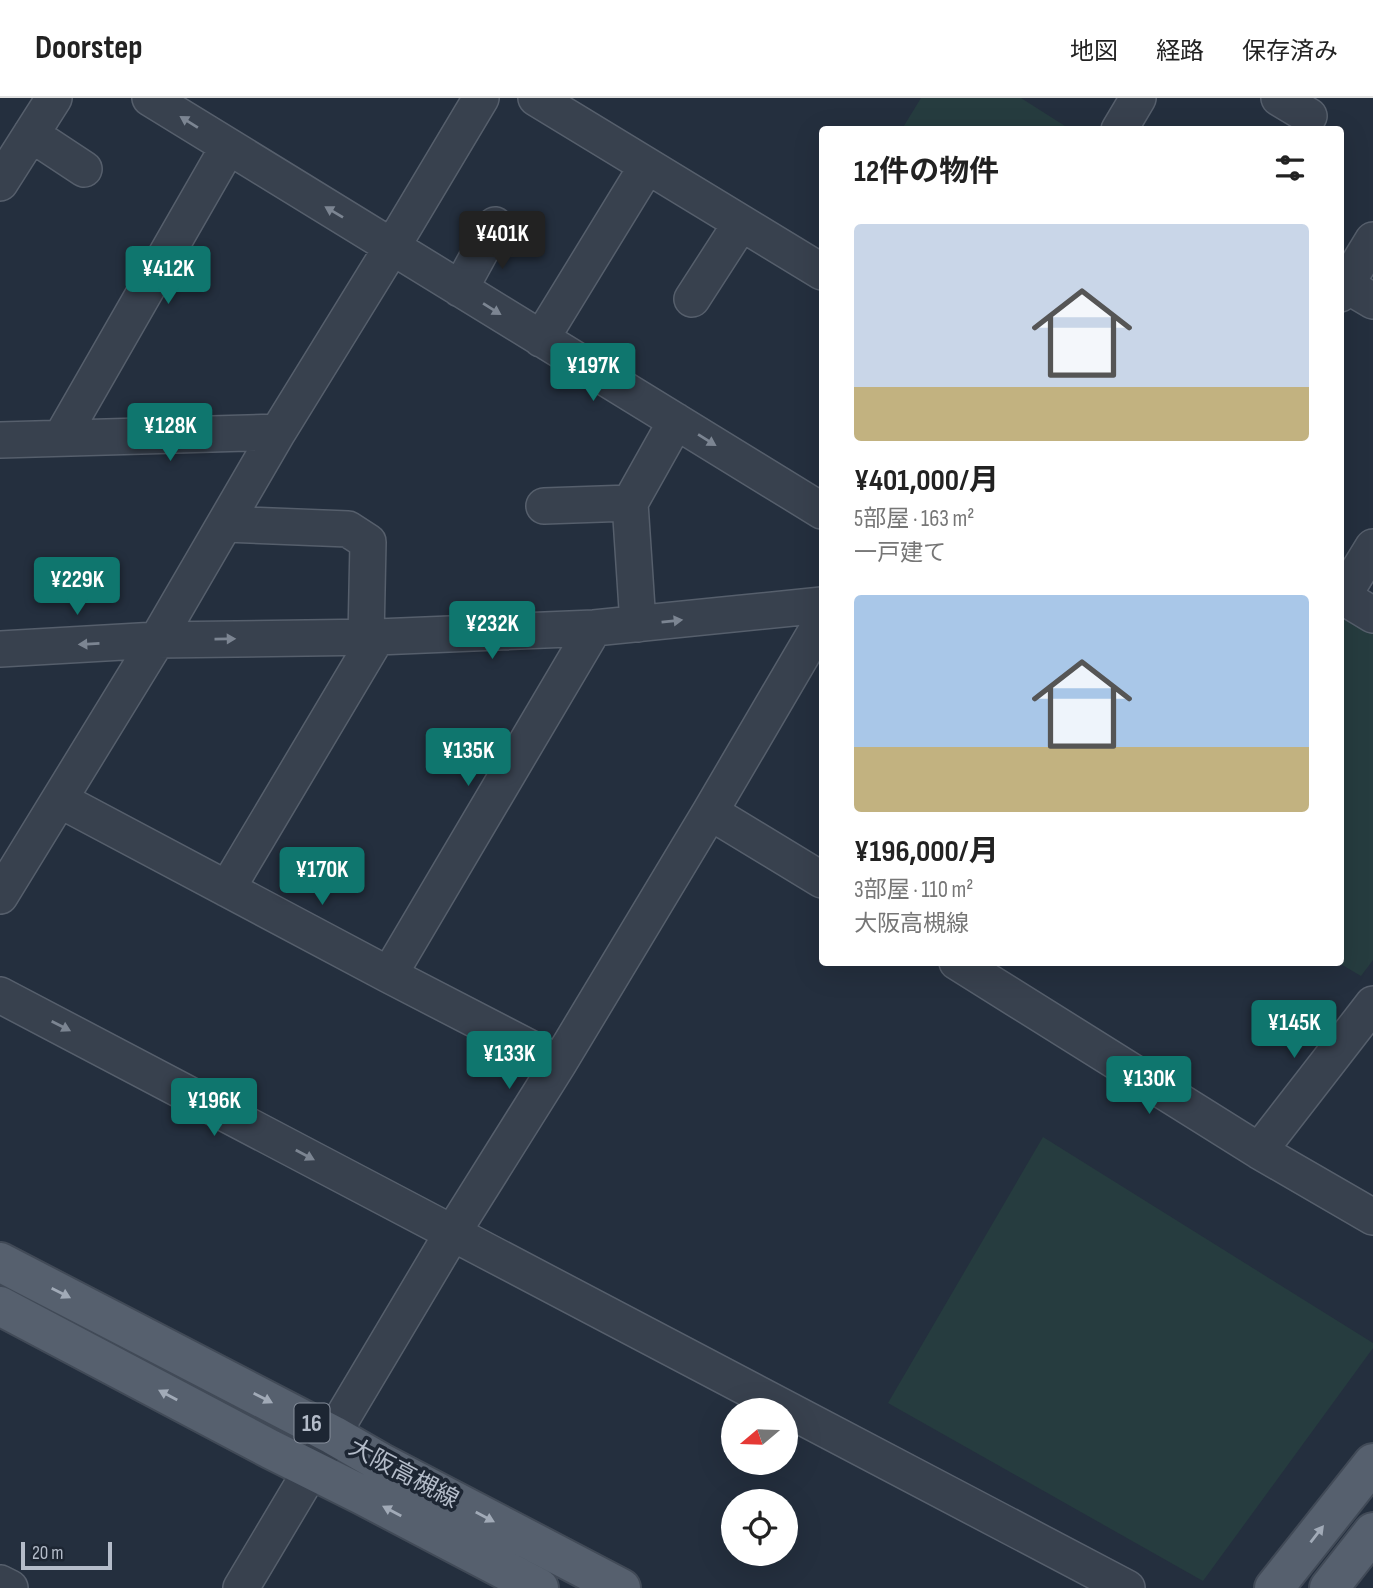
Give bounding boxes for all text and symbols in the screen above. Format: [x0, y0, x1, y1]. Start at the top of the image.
text: Doorstep [35, 28, 143, 68]
text: 地図 [1070, 37, 1118, 66]
text: 経路 [1156, 37, 1204, 66]
text: 保存済み [1242, 37, 1338, 66]
one-way arrow [179, 116, 198, 129]
icon: filters [1271, 149, 1309, 187]
text: 12件の物件 [854, 154, 999, 190]
one-way arrow [325, 205, 344, 218]
pin: ¥401K [453, 212, 551, 271]
text: ¥401K [475, 220, 529, 248]
pin: ¥412K [119, 246, 217, 306]
text: ¥412K [142, 255, 194, 283]
icon: home [1019, 270, 1145, 396]
one-way arrow [483, 302, 502, 315]
pin: ¥197K [544, 344, 642, 403]
text: ¥197K [566, 352, 620, 380]
pin: ¥128K [121, 404, 219, 463]
text: ¥128K [143, 412, 197, 440]
one-way arrow [698, 434, 717, 446]
text: ¥401,000/月 [854, 463, 999, 499]
text: 5部屋 · 163 m² [854, 505, 974, 533]
text: 一戸建て [854, 539, 946, 567]
pin: ¥229K [28, 558, 126, 617]
text: ¥229K [50, 566, 104, 594]
pin: ¥232K [443, 602, 541, 661]
text: ¥232K [465, 610, 519, 638]
one-way arrow [662, 615, 684, 626]
one-way arrow [214, 634, 236, 645]
one-way arrow [77, 639, 99, 650]
icon: home [1019, 641, 1145, 767]
pin: ¥135K [419, 728, 517, 788]
text: ¥135K [442, 737, 494, 765]
text: ¥196,000/月 [854, 834, 999, 870]
pin: ¥170K [273, 848, 371, 907]
text: ¥170K [296, 856, 348, 884]
text: 3部屋 · 110 m² [854, 876, 973, 904]
text: 大阪高槻線 [854, 910, 969, 938]
pin: ¥145K [1245, 1000, 1343, 1060]
text: ¥145K [1267, 1009, 1321, 1037]
one-way arrow [51, 1020, 71, 1032]
pin: ¥133K [460, 1032, 558, 1091]
text: ¥133K [483, 1040, 535, 1068]
pin: ¥130K [1100, 1056, 1198, 1116]
text: ¥130K [1122, 1065, 1176, 1093]
pin: ¥196K [165, 1079, 263, 1138]
text: ¥196K [187, 1087, 241, 1115]
one-way arrow [296, 1148, 316, 1160]
one-way arrow [51, 1287, 71, 1299]
one-way arrow [158, 1389, 178, 1401]
one-way arrow [253, 1392, 272, 1404]
north arrow [721, 1398, 798, 1475]
map controls [721, 1398, 798, 1566]
road number: 16 [294, 1404, 330, 1442]
street label: 大阪高槻線 [344, 1432, 464, 1514]
button: locate [721, 1489, 798, 1566]
one-way arrow [382, 1505, 402, 1516]
one-way arrow [475, 1511, 495, 1522]
one-way arrow [1309, 1526, 1324, 1544]
scale bar [21, 1539, 112, 1571]
text: 20 m [32, 1542, 64, 1565]

